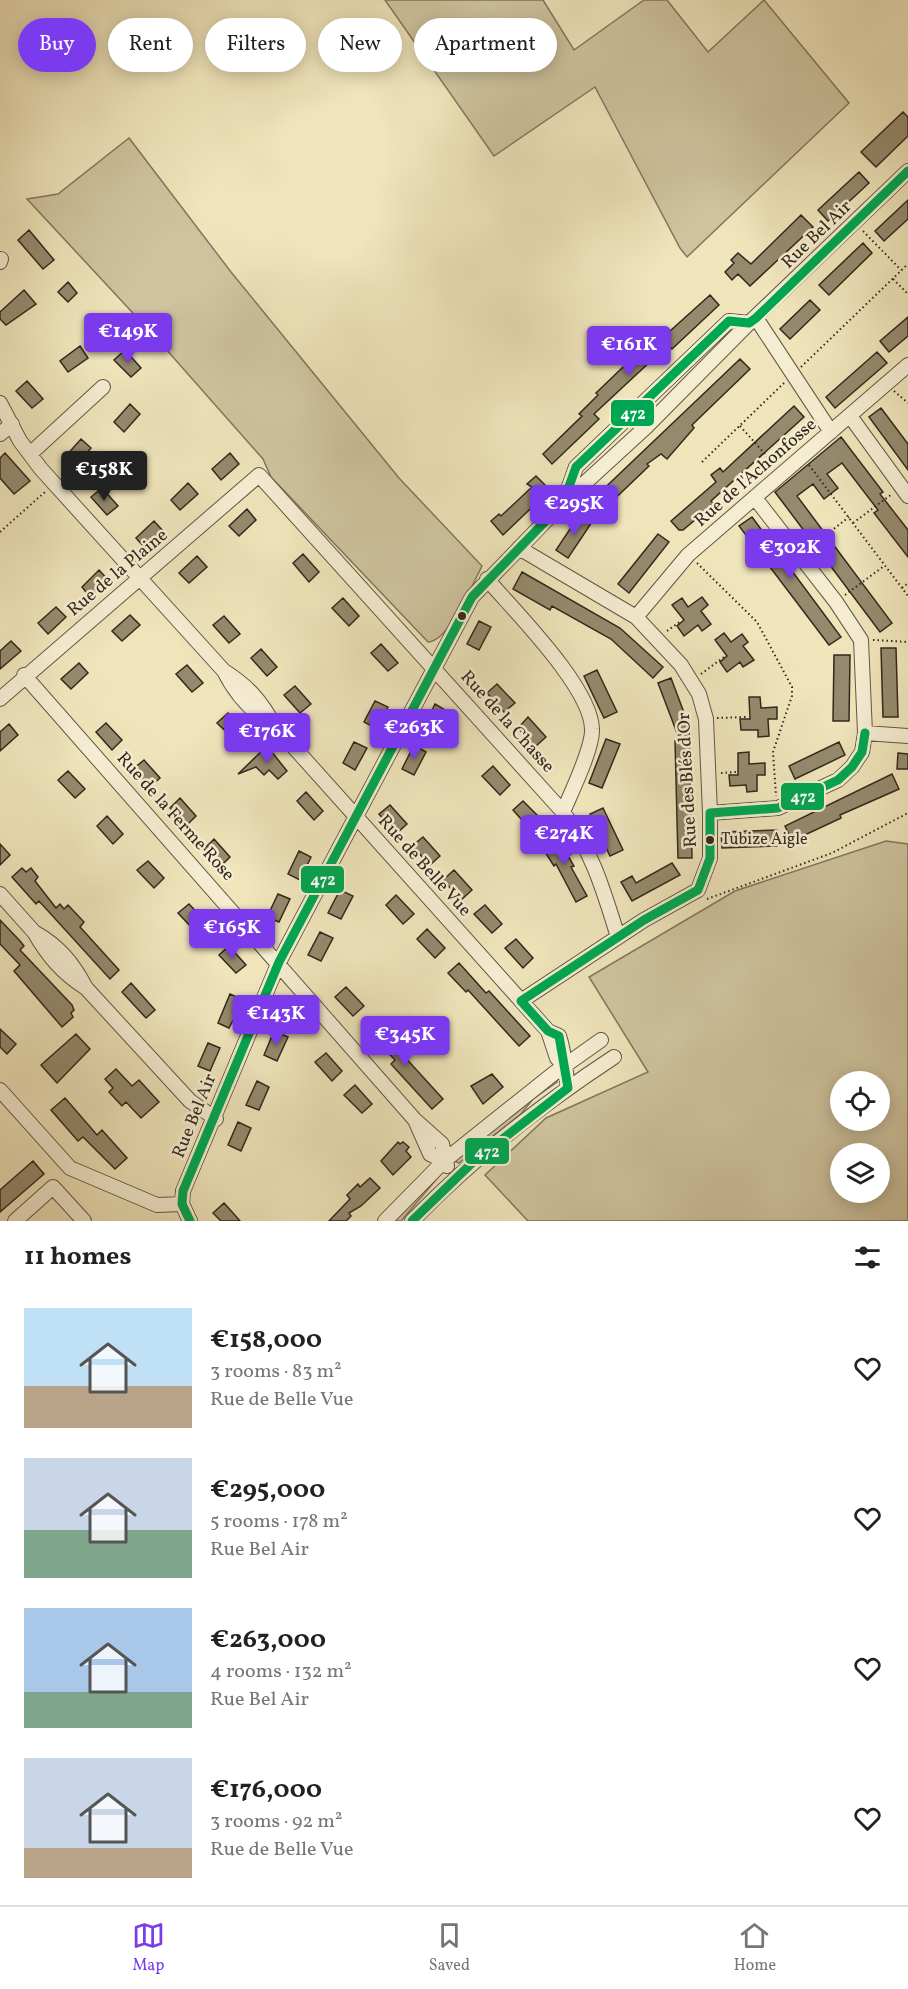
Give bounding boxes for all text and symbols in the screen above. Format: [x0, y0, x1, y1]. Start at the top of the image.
chip: Buy [18, 18, 96, 72]
chip: Rent [108, 18, 193, 72]
chip: Filters [205, 18, 306, 72]
chip: New [318, 18, 402, 72]
chip: Apartment [414, 18, 557, 72]
street label: Rue Bel Air [776, 195, 858, 275]
pin: €149K [86, 313, 170, 364]
text: €149K [98, 318, 158, 346]
pin: €161K [587, 326, 671, 377]
text: €161K [601, 331, 657, 359]
line badge: 472 [610, 399, 655, 427]
text: 472 [620, 404, 646, 426]
street label: Rue de l'Achonfosse [689, 413, 823, 533]
pin: €158K [62, 451, 146, 502]
text: €158K [75, 456, 133, 484]
pin: €295K [532, 485, 616, 536]
text: €295K [544, 490, 604, 518]
street label: Rue de la Plaine [62, 523, 174, 623]
pin: €302K [748, 529, 832, 580]
text: €302K [759, 534, 821, 562]
unlabelled marker [456, 610, 468, 622]
street label: Rue de la Chasse [454, 665, 560, 779]
pin: €263K [372, 709, 456, 760]
street label: Rue des Blés d'Or [672, 711, 704, 848]
pin: €176K [225, 713, 309, 764]
text: €263K [384, 714, 444, 742]
text: €176K [238, 718, 296, 746]
street label: Rue de la Ferme Rose [110, 747, 240, 887]
line badge: 472 [780, 782, 825, 811]
text: 472 [790, 787, 816, 809]
street label: Rue de Belle Vue [372, 810, 476, 922]
pin: €274K [522, 815, 606, 866]
text: €274K [534, 820, 594, 848]
place label: Tubize Aigle [721, 829, 808, 851]
marker: Tubize Aigle [704, 834, 716, 846]
line badge: 472 [300, 865, 345, 894]
text: 472 [310, 870, 336, 892]
pin: €165K [190, 909, 274, 960]
text: €165K [203, 914, 261, 942]
pin: €143K [234, 995, 318, 1046]
text: €143K [247, 1000, 305, 1028]
pin: €345K [363, 1016, 447, 1067]
text: €345K [375, 1021, 435, 1049]
street label: Rue Bel Air [167, 1070, 223, 1162]
map controls [830, 1071, 890, 1203]
button: locate [830, 1071, 890, 1131]
line badge: 472 [464, 1137, 510, 1165]
text: 472 [474, 1142, 500, 1164]
button: layers [830, 1143, 890, 1203]
text: 11 homes [24, 1239, 131, 1275]
icon: filters [851, 1241, 884, 1274]
text: €158,000 [210, 1322, 322, 1358]
icon: home [72, 1332, 144, 1404]
icon: heart [851, 1352, 884, 1385]
text: 3 rooms · 83 m² [210, 1358, 342, 1386]
text: Rue de Belle Vue [210, 1386, 353, 1414]
text: €295,000 [210, 1472, 325, 1508]
icon: home [72, 1482, 144, 1554]
icon: heart [851, 1502, 884, 1535]
text: 5 rooms · 178 m² [210, 1508, 348, 1536]
text: Rue Bel Air [210, 1536, 309, 1564]
text: €263,000 [210, 1622, 326, 1658]
icon: home [72, 1632, 144, 1704]
icon: heart [851, 1652, 884, 1685]
text: 4 rooms · 132 m² [210, 1658, 352, 1686]
text: Rue Bel Air [210, 1686, 309, 1714]
text: €176,000 [210, 1772, 322, 1808]
icon: home [72, 1782, 144, 1854]
icon: heart [851, 1802, 884, 1835]
text: 3 rooms · 92 m² [210, 1808, 342, 1836]
text: Rue de Belle Vue [210, 1836, 353, 1864]
tab: Map [132, 1919, 165, 1977]
tab: Saved [429, 1919, 470, 1977]
tab: Home [734, 1919, 776, 1977]

